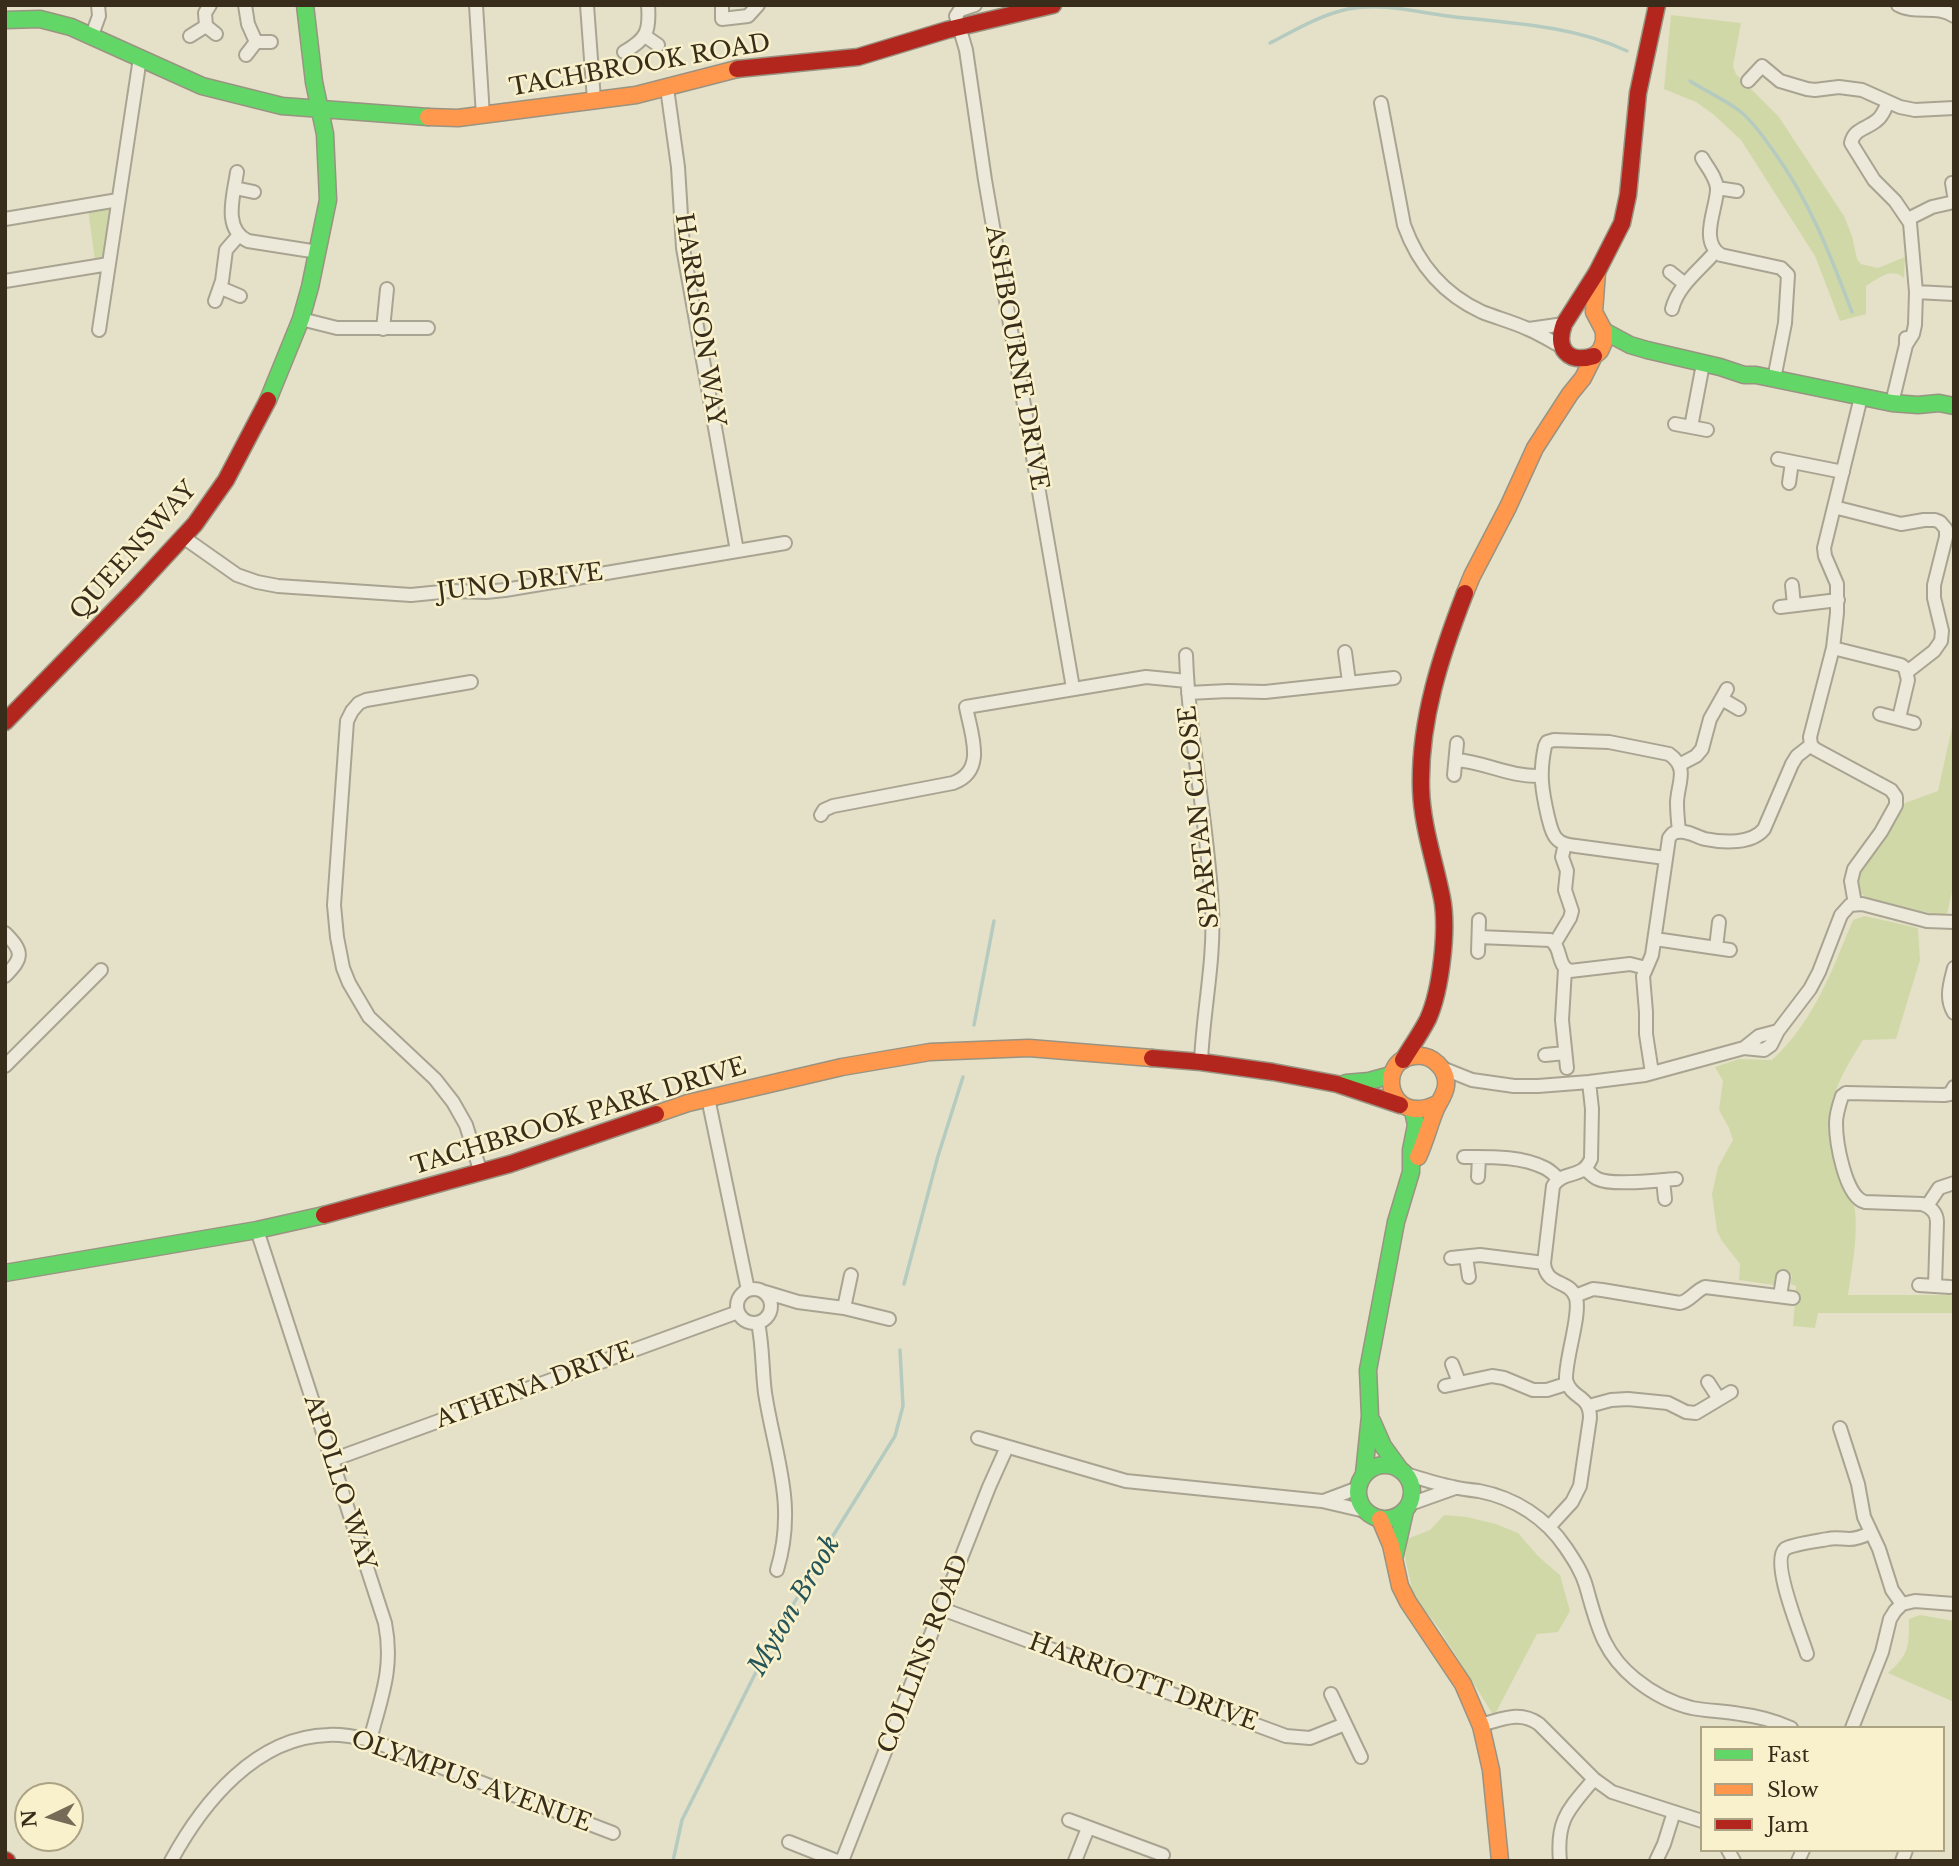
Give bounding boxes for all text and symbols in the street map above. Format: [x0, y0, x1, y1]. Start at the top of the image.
street label: TACHBROOK ROAD [507, 29, 773, 103]
street label: HARRISON WAY [668, 211, 730, 429]
street label: ASHBOURNE DRIVE [978, 223, 1054, 493]
street label: QUEENSWAY [64, 476, 204, 626]
street label: JUNO DRIVE [435, 559, 605, 607]
street label: SPARTAN CLOSE [1174, 704, 1226, 930]
street label: TACHBROOK PARK DRIVE [408, 1052, 750, 1182]
street label: ATHENA DRIVE [432, 1337, 638, 1435]
street label: APOLLO WAY [297, 1392, 381, 1574]
water label: Myton Brook [742, 1531, 848, 1681]
street label: COLLINS ROAD [873, 1551, 975, 1757]
street label: HARRIOTT DRIVE [1024, 1628, 1262, 1738]
street label: OLYMPUS AVENUE [347, 1725, 595, 1839]
legend [1700, 1726, 1945, 1852]
text: Fast [1767, 1742, 1809, 1768]
text: Slow [1767, 1777, 1819, 1803]
north arrow [14, 1782, 84, 1852]
text: N [17, 1809, 42, 1829]
text: Jam [1767, 1812, 1809, 1838]

